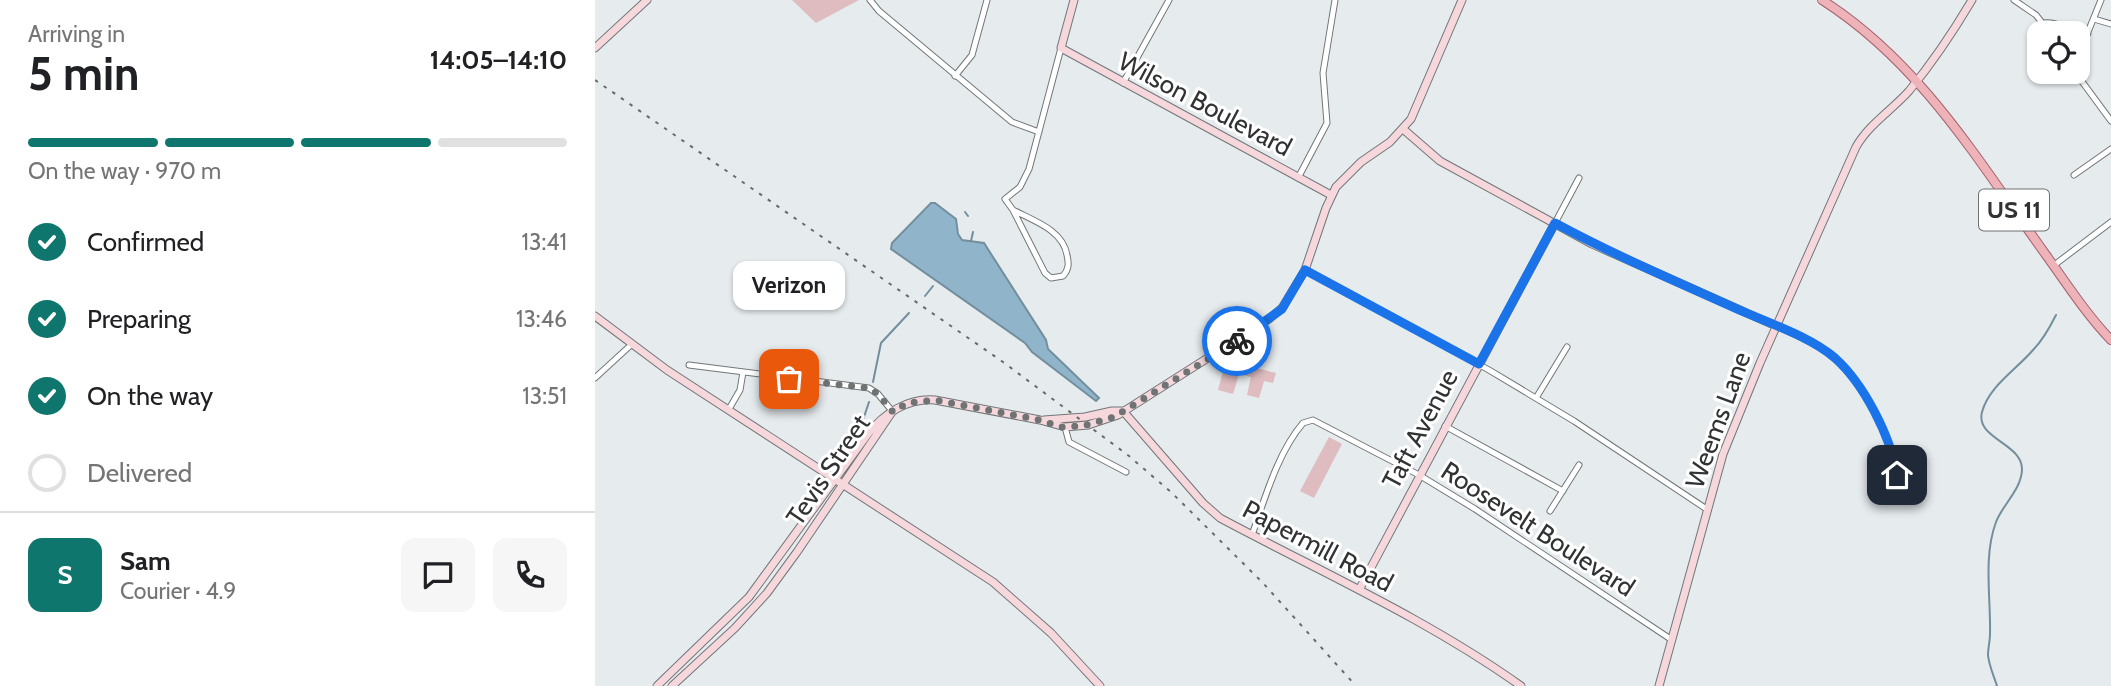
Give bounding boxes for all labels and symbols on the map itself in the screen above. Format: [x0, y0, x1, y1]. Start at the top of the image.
street label: Wilson Boulevard [1113, 45, 1297, 163]
road number: US 11 [1979, 190, 2049, 230]
callout: Verizon [733, 260, 845, 309]
courier [1202, 306, 1272, 376]
street label: Weems Lane [1679, 347, 1757, 493]
pin [759, 349, 819, 409]
street label: Taft Avenue [1375, 364, 1465, 494]
street label: Tevis Street [779, 408, 877, 531]
pin [1867, 445, 1927, 505]
street label: Roosevelt Boulevard [1435, 454, 1641, 604]
street label: Papermill Road [1237, 493, 1399, 599]

